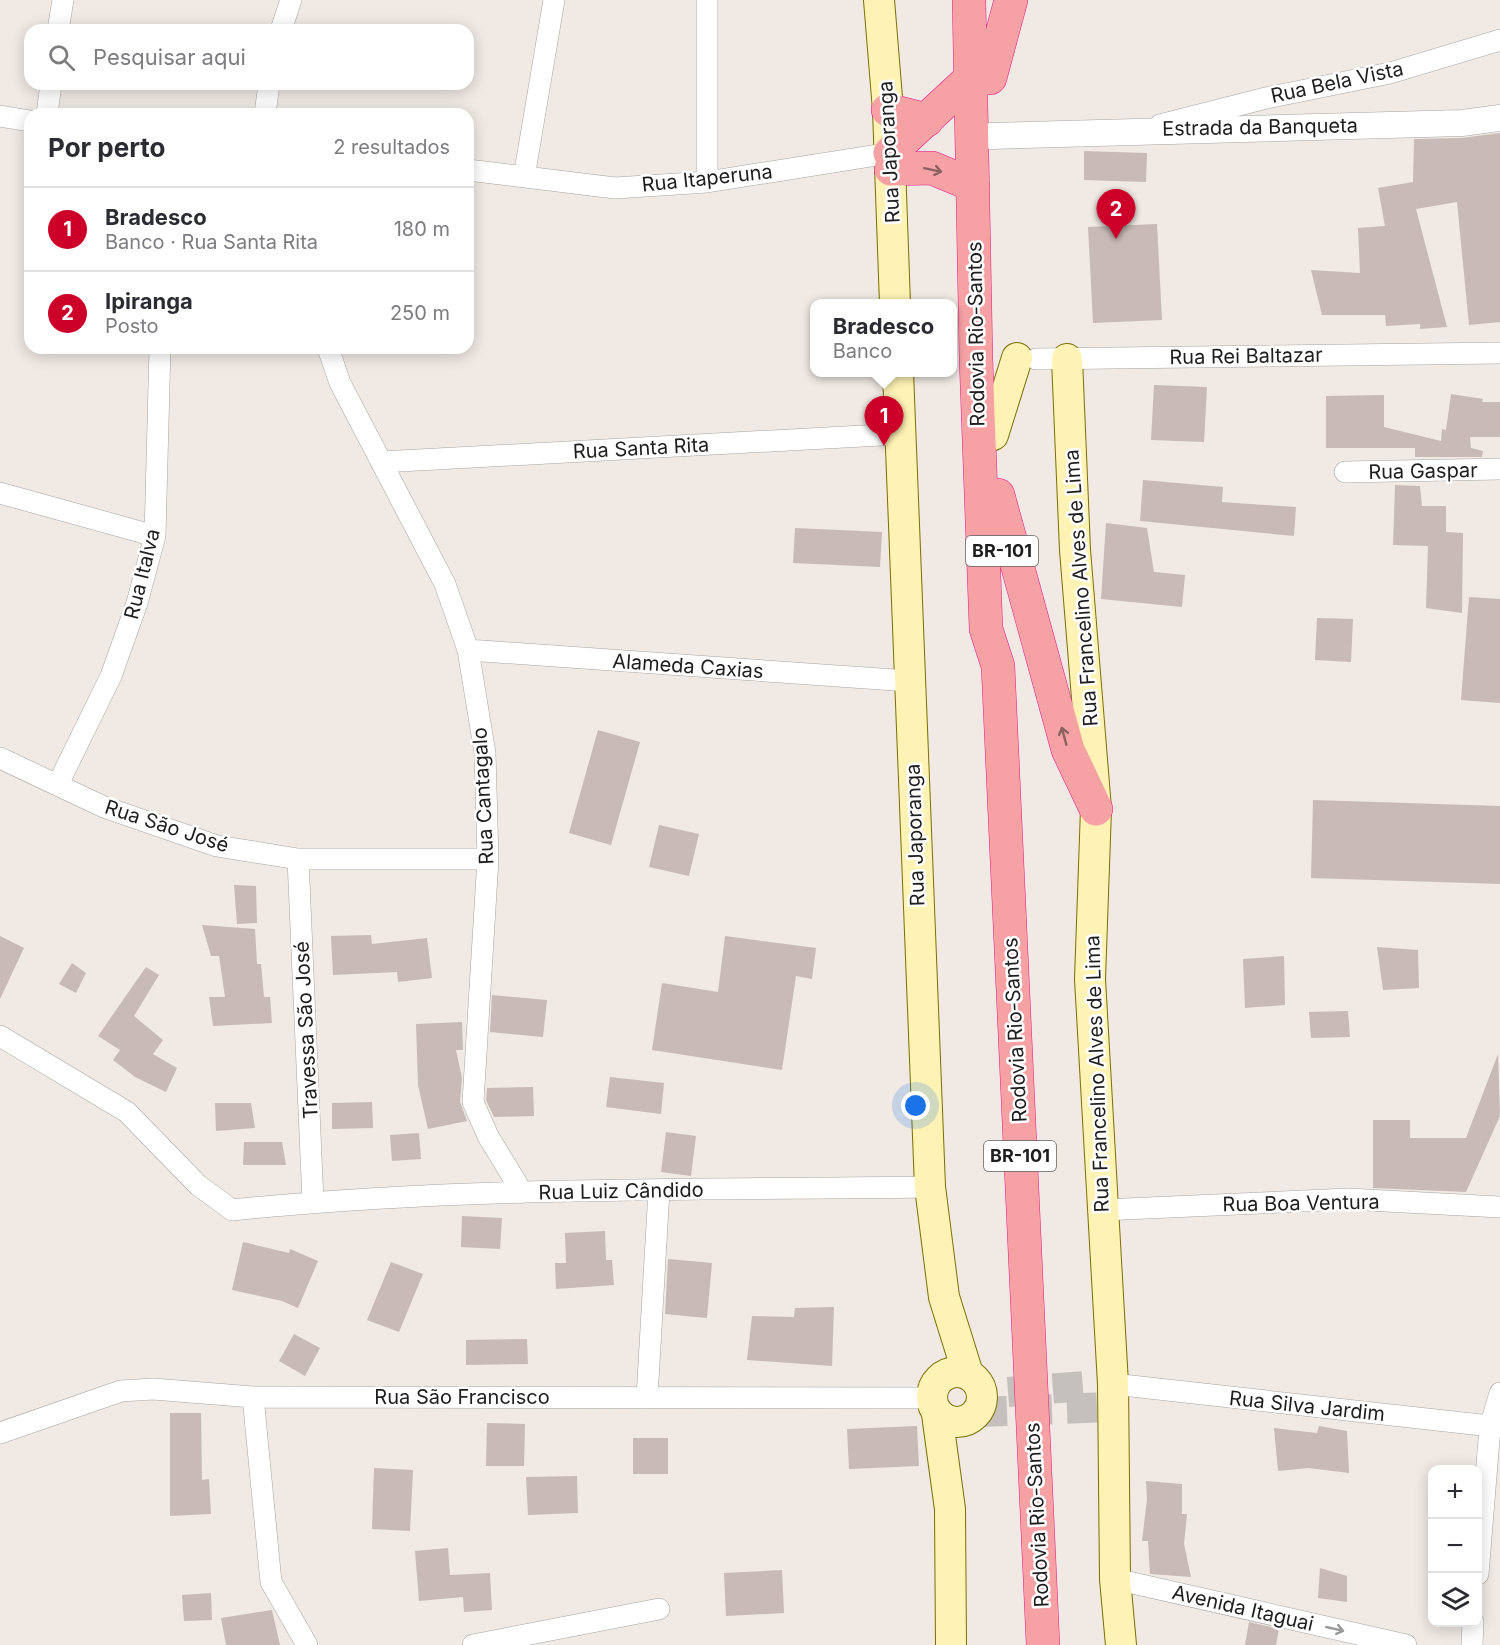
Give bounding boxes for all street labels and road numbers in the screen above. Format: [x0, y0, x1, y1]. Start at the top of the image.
street label: Rua Bela Vista [1268, 56, 1406, 108]
street label: Rua Japoranga [873, 80, 905, 224]
street label: Estrada da Banqueta [1162, 113, 1358, 141]
street label: Rua Itaperuna [640, 159, 774, 197]
street label: Rodovia Rio-Santos [962, 241, 990, 427]
street label: Rua Rei Baltazar [1169, 343, 1323, 369]
street label: Rua Santa Rita [572, 432, 710, 464]
street label: Rua Francelino Alves de Lima [1059, 449, 1103, 727]
street label: Rua Gaspar [1368, 458, 1478, 484]
street label: Rua Italva [119, 526, 165, 622]
road number: BR-101 [966, 536, 1038, 566]
street label: Alameda Caxias [612, 649, 764, 683]
street label: Rua Cantagalo [467, 727, 499, 865]
street label: Rua Japoranga [901, 763, 929, 907]
street label: Rua São José [102, 795, 232, 857]
street label: Rua Francelino Alves de Lima [1080, 935, 1114, 1213]
street label: Rodovia Rio-Santos [998, 937, 1032, 1123]
street label: Travessa São José [289, 940, 323, 1120]
road number: BR-101 [984, 1141, 1056, 1171]
street label: Rua Luiz Cândido [538, 1178, 704, 1204]
street label: Rua Boa Ventura [1222, 1190, 1380, 1216]
street label: Rua São Francisco [374, 1385, 550, 1409]
street label: Rua Silva Jardim [1228, 1386, 1386, 1426]
street label: Rodovia Rio-Santos [1020, 1422, 1054, 1608]
street label: Avenida Itaguai [1170, 1580, 1316, 1636]

